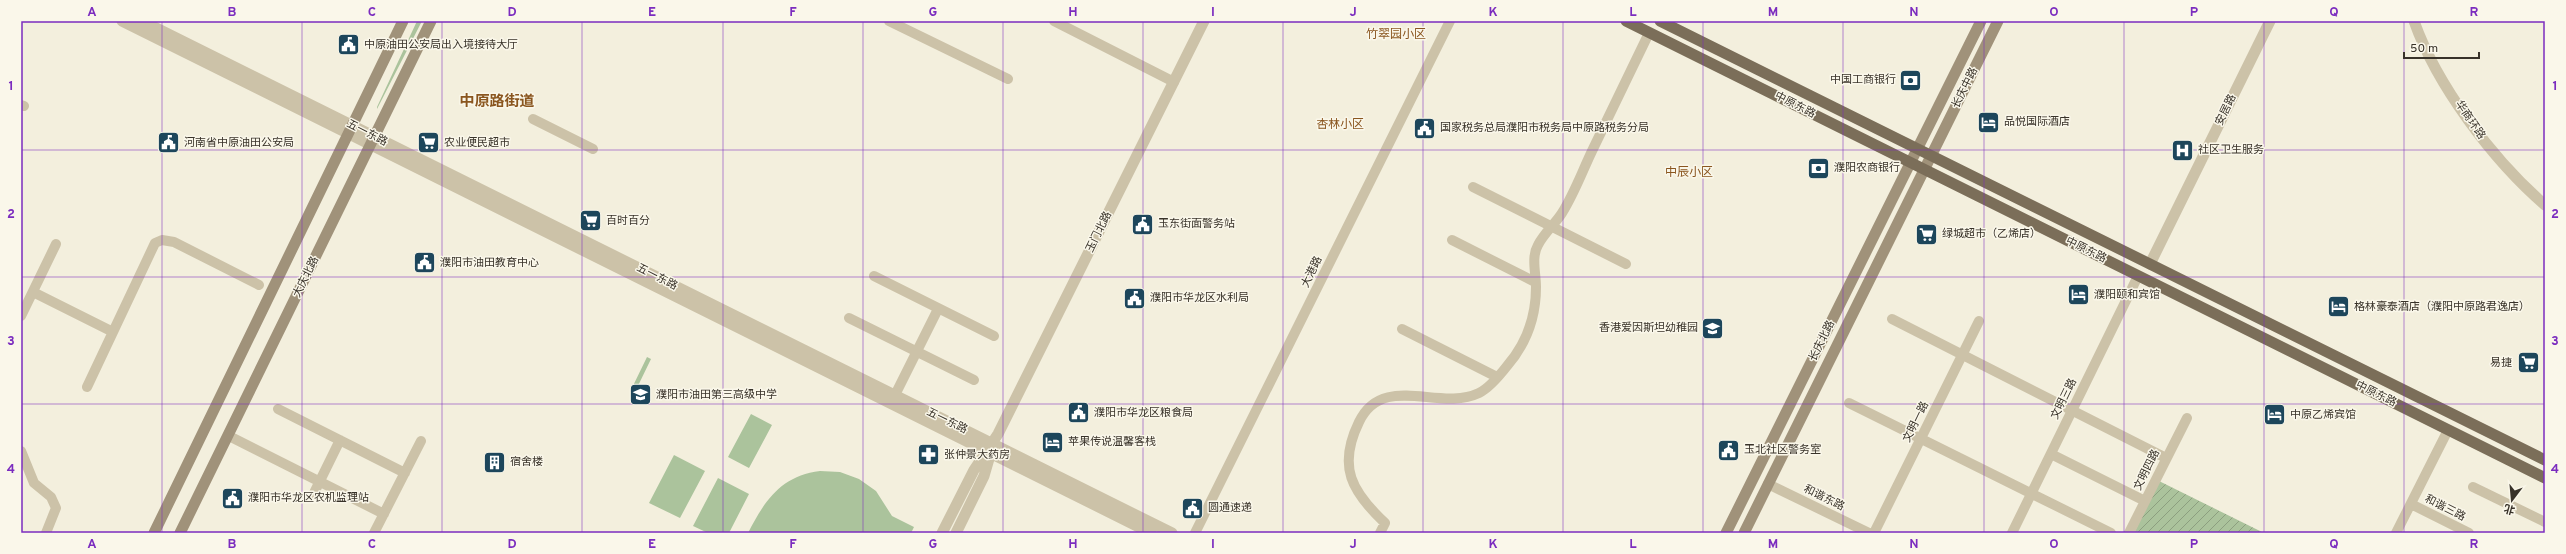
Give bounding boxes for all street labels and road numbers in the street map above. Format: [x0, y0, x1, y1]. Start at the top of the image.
street label: 长庆中路 [1949, 65, 1981, 111]
street label: 中原东路 [1772, 89, 1818, 121]
street label: 安居路 [2212, 92, 2240, 128]
street label: 华商环路 [2452, 98, 2488, 142]
street label: 五一东路 [344, 117, 390, 149]
street label: 玉门北路 [1083, 209, 1115, 255]
street label: 中原东路 [2063, 234, 2109, 266]
street label: 大庆北路 [290, 254, 322, 300]
street label: 大港路 [1298, 254, 1326, 290]
street label: 五一东路 [634, 261, 680, 293]
street label: 长庆北路 [1806, 318, 1838, 364]
street label: 文明三路 [2048, 376, 2080, 422]
street label: 中原东路 [2353, 378, 2399, 410]
street label: 文明一路 [1900, 399, 1932, 445]
street label: 五一东路 [924, 405, 970, 437]
street label: 文明四路 [2131, 447, 2163, 493]
street label: 和谐东路 [1801, 482, 1847, 514]
street label: 和谐三路 [2422, 492, 2468, 524]

